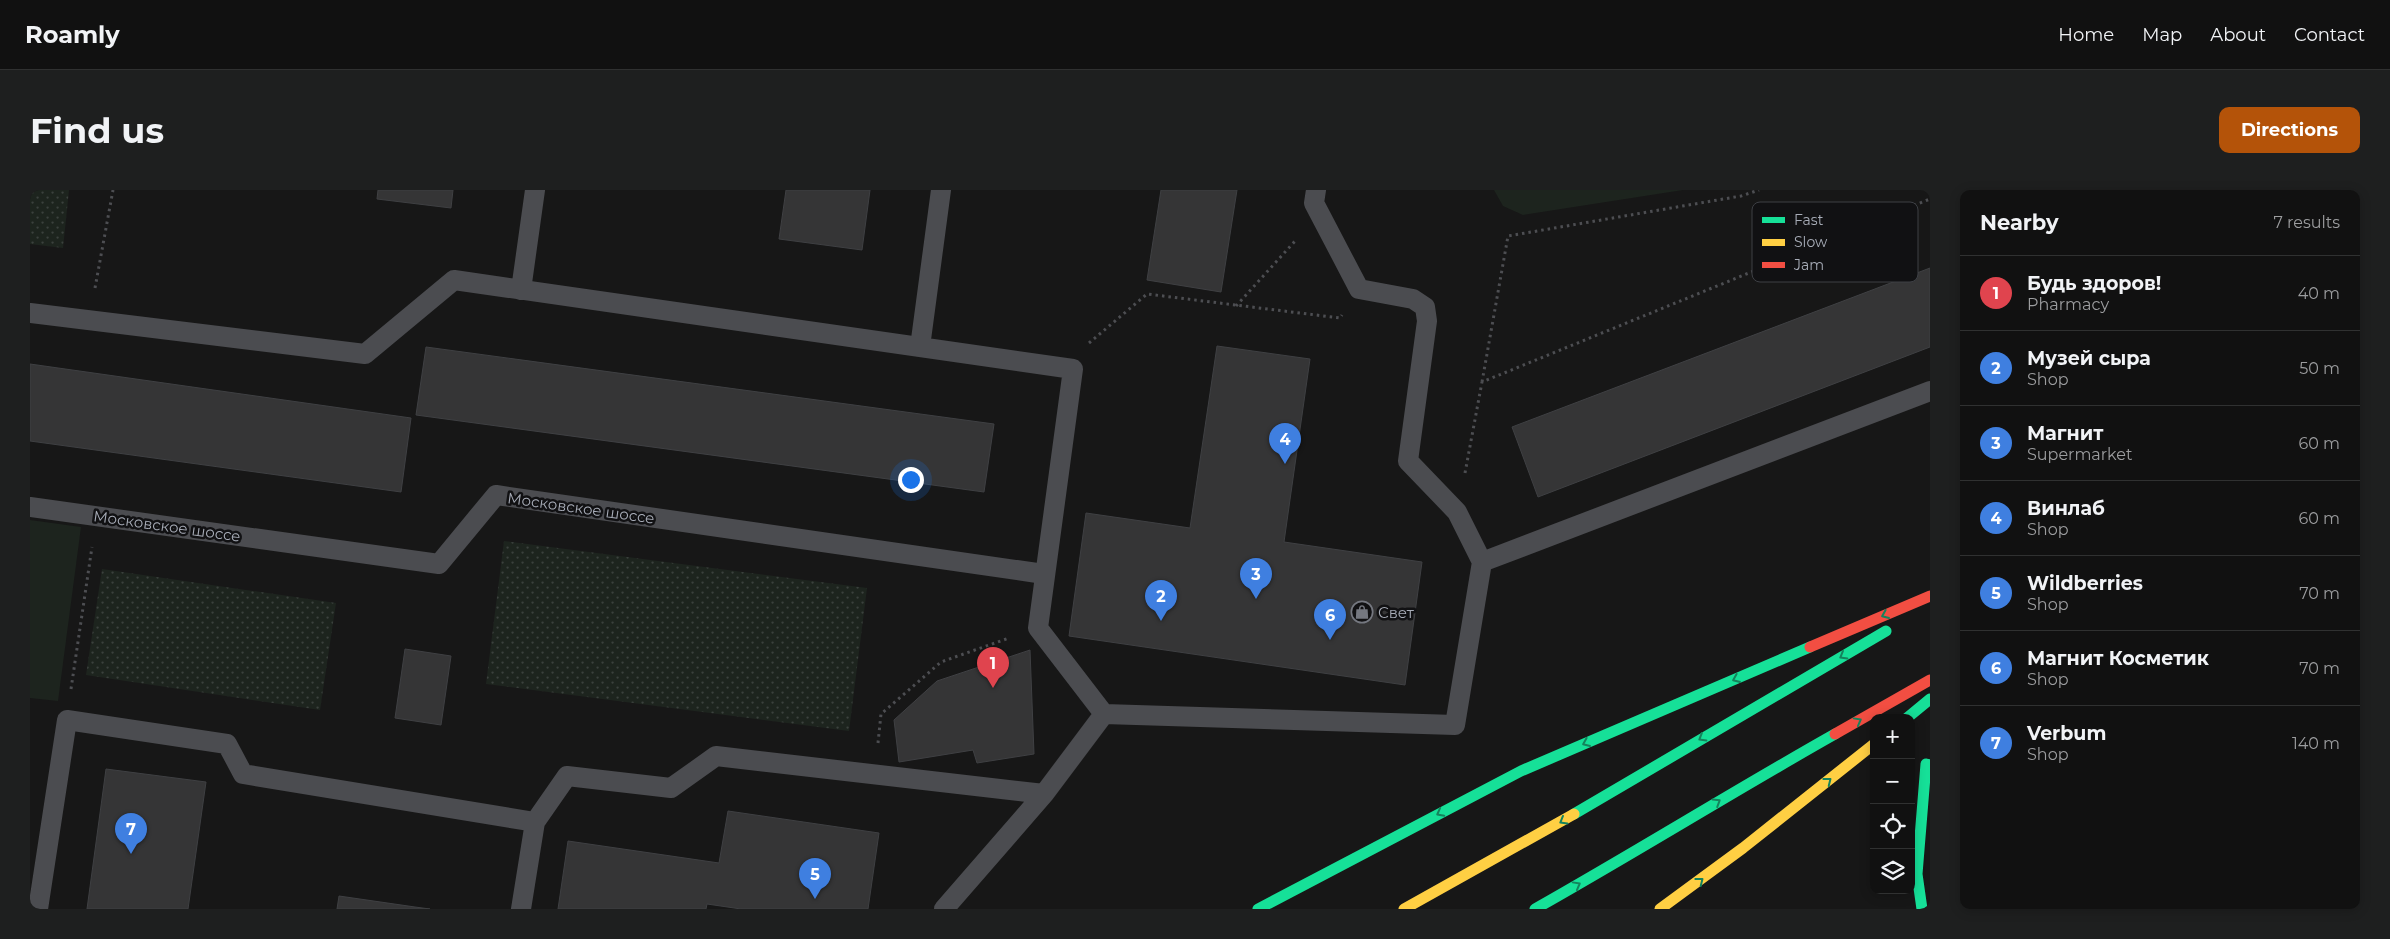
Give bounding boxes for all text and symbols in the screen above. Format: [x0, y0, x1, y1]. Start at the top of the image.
text: Roamly [25, 20, 120, 49]
text: Home [2058, 24, 2114, 46]
text: Map [2142, 24, 2182, 46]
text: About [2210, 24, 2266, 46]
text: Contact [2294, 24, 2365, 46]
button: Directions [2219, 107, 2360, 153]
text: Find us [30, 109, 164, 152]
legend [1752, 202, 1918, 282]
text: Nearby [1980, 210, 2059, 235]
text: Fast [1794, 211, 1824, 229]
text: 7 results [2273, 213, 2340, 232]
text: Slow [1794, 233, 1828, 251]
text: Jam [1793, 256, 1824, 274]
text: Будь здоров! [2027, 272, 2161, 295]
text: 1 [1993, 284, 1999, 303]
text: 40 m [2298, 284, 2340, 303]
text: Pharmacy [2027, 295, 2109, 314]
text: Музей сыра [2027, 347, 2151, 370]
text: 2 [1991, 359, 2001, 378]
text: 50 m [2299, 359, 2340, 378]
text: Shop [2027, 370, 2069, 389]
text: Магнит [2027, 422, 2103, 445]
pin: 4 [1269, 423, 1301, 464]
text: 3 [1991, 434, 2001, 453]
text: 60 m [2298, 434, 2340, 453]
text: Supermarket [2027, 445, 2133, 464]
your location [898, 467, 924, 493]
street label: Московское шоссе [506, 488, 656, 528]
text: Винлаб [2027, 497, 2105, 520]
street label: Московское шоссе [92, 506, 242, 546]
text: 4 [1990, 509, 2002, 528]
text: 60 m [2298, 509, 2340, 528]
text: Shop [2027, 520, 2069, 539]
pin: 3 [1240, 558, 1272, 599]
text: Wildberries [2027, 572, 2143, 595]
pin: 2 [1145, 580, 1177, 621]
text: 5 [1991, 584, 2001, 603]
text: 70 m [2299, 584, 2340, 603]
text: Shop [2027, 595, 2069, 614]
pin: 6 [1314, 599, 1346, 640]
shop icon: Свет [1350, 600, 1374, 624]
place label: Свет [1378, 603, 1415, 622]
one-way arrow [1881, 609, 1890, 619]
pin: 1 [977, 647, 1009, 688]
text: Магнит Косметик [2027, 647, 2209, 670]
one-way arrow [1839, 650, 1848, 660]
text: 6 [1991, 659, 2001, 678]
text: 70 m [2299, 659, 2340, 678]
text: Shop [2027, 670, 2069, 689]
one-way arrow [1732, 672, 1741, 683]
map controls [1870, 714, 1915, 894]
button: + [1870, 714, 1915, 759]
one-way arrow [1853, 717, 1862, 727]
text: Verbum [2027, 722, 2106, 745]
one-way arrow [1699, 732, 1708, 742]
text: 7 [1991, 734, 2001, 753]
text: 140 m [2292, 734, 2340, 753]
one-way arrow [1582, 736, 1591, 747]
text: Shop [2027, 745, 2069, 764]
button: − [1870, 759, 1915, 804]
one-way arrow [1822, 778, 1831, 786]
one-way arrow [1711, 798, 1720, 808]
button: locate [1870, 804, 1915, 849]
one-way arrow [1436, 807, 1445, 817]
pin: 7 [115, 813, 147, 854]
one-way arrow [1559, 815, 1568, 825]
button: layers [1870, 849, 1915, 894]
pin: 5 [799, 858, 831, 899]
one-way arrow [1694, 878, 1704, 887]
one-way arrow [1572, 881, 1581, 891]

